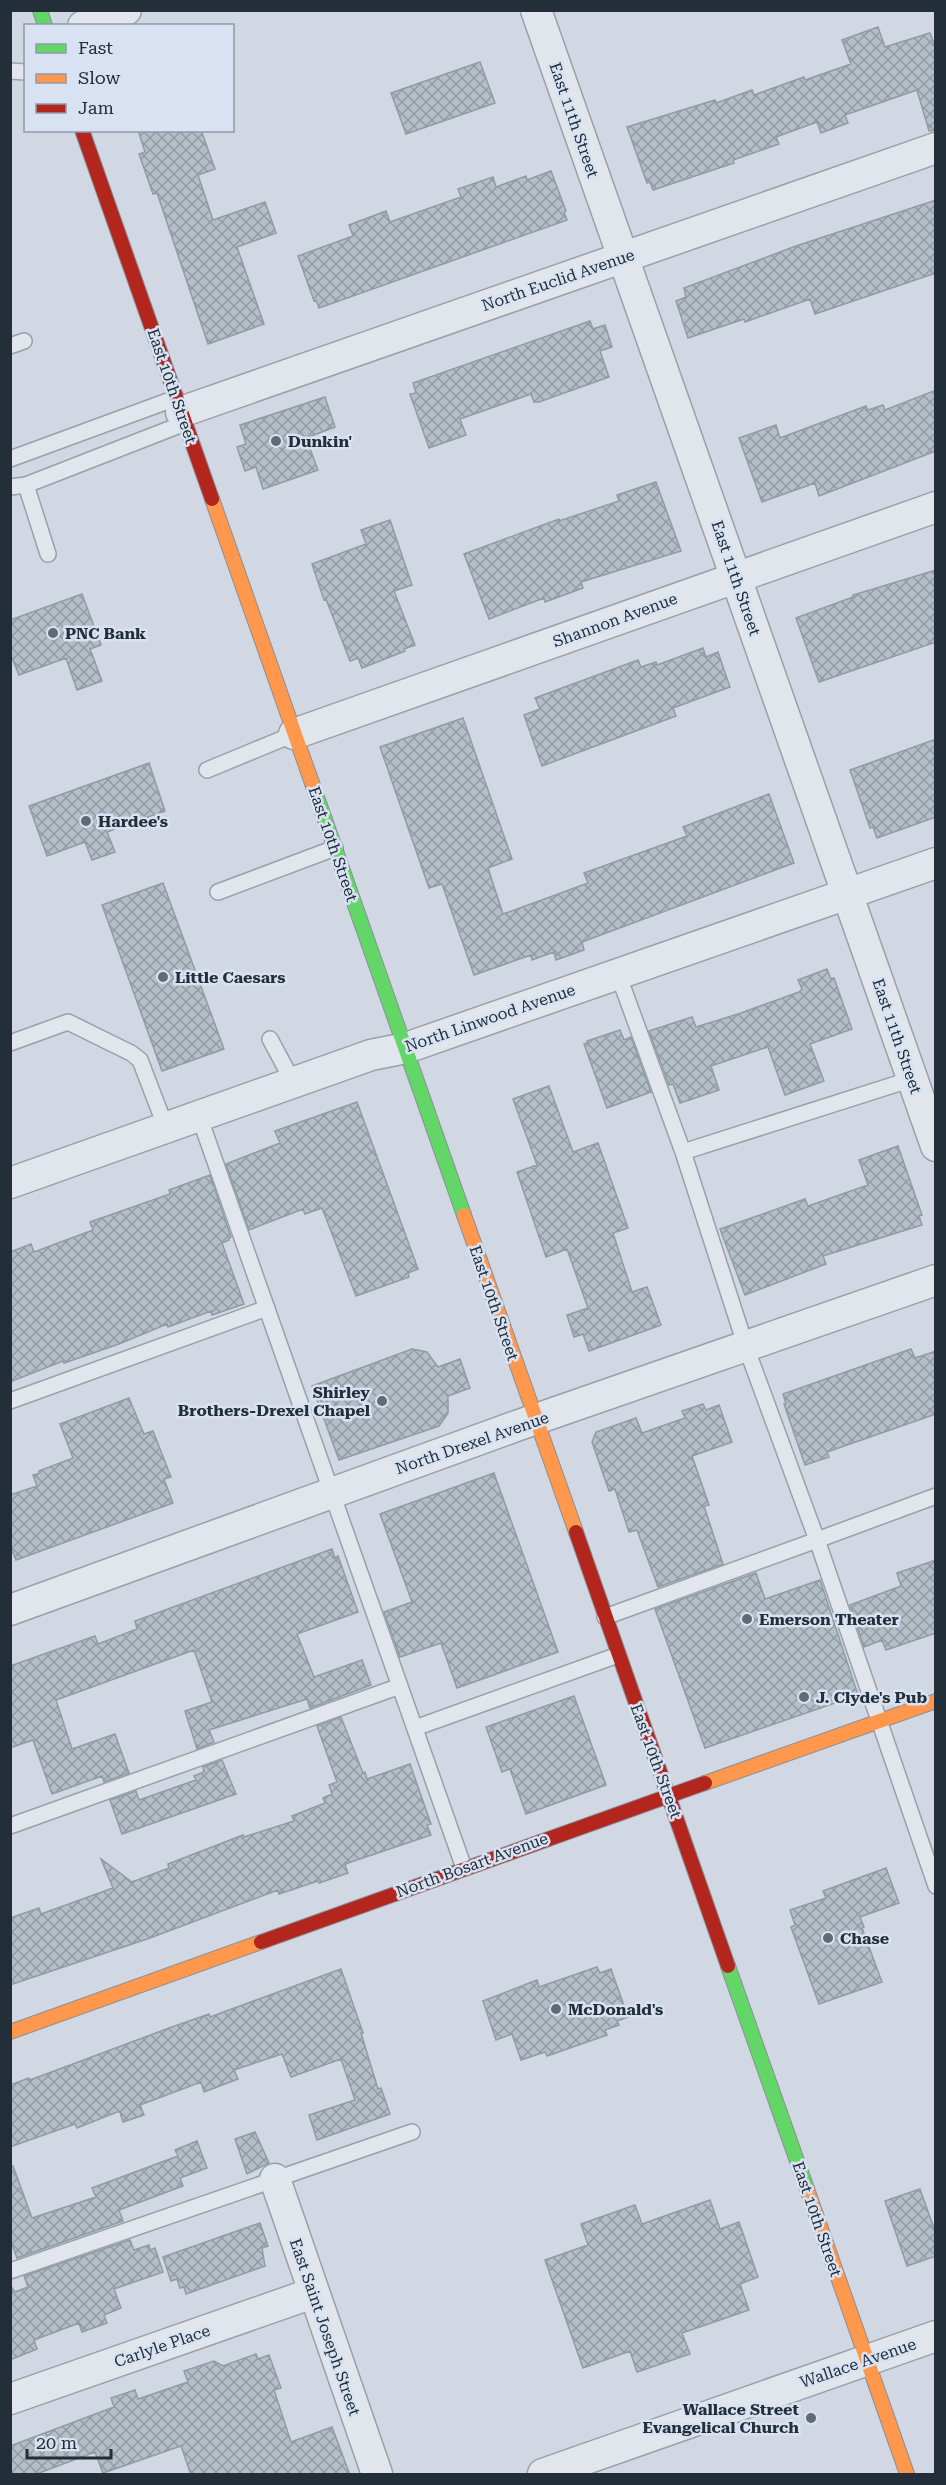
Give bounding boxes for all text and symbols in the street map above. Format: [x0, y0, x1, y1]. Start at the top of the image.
legend [24, 24, 234, 132]
text: Fast [78, 37, 113, 58]
street label: East 11th Street [545, 60, 603, 180]
text: Slow [78, 67, 120, 88]
text: Jam [78, 97, 114, 118]
street label: North Euclid Avenue [479, 245, 637, 315]
street label: East 10th Street [143, 326, 201, 446]
place label: Dunkin' [288, 432, 352, 451]
marker: Dunkin' [269, 434, 283, 448]
street label: East 11th Street [707, 518, 765, 638]
street label: Shannon Avenue [550, 589, 680, 651]
place label: PNC Bank [65, 624, 146, 643]
marker: PNC Bank [46, 626, 60, 640]
street label: East 10th Street [304, 784, 362, 904]
place label: Hardee's [98, 812, 168, 831]
marker: Hardee's [79, 814, 93, 828]
place label: Little Caesars [175, 968, 286, 987]
marker: Little Caesars [156, 970, 170, 984]
street label: East 11th Street [868, 976, 926, 1096]
street label: North Linwood Avenue [402, 980, 578, 1056]
street label: East 10th Street [465, 1243, 523, 1363]
place label: Shirley Brothers-Drexel Chapel [178, 1383, 371, 1420]
marker: Shirley Brothers-Drexel Chapel [375, 1394, 389, 1408]
street label: North Drexel Avenue [393, 1408, 551, 1478]
place label: Emerson Theater [759, 1610, 899, 1629]
marker: Emerson Theater [740, 1612, 754, 1626]
place label: J. Clyde's Pub [816, 1688, 927, 1707]
marker: J. Clyde's Pub [797, 1690, 811, 1704]
street label: East 10th Street [626, 1701, 686, 1821]
street label: North Bosart Avenue [393, 1829, 551, 1901]
place label: Chase [840, 1929, 889, 1948]
marker: Chase [821, 1931, 835, 1945]
place label: McDonald's [568, 2000, 663, 2019]
marker: McDonald's [549, 2002, 563, 2016]
street label: East 10th Street [788, 2159, 846, 2279]
street label: East Saint Joseph Street [286, 2236, 364, 2418]
street label: Carlyle Place [112, 2321, 213, 2371]
street label: Wallace Avenue [797, 2334, 919, 2392]
place label: Wallace Street Evangelical Church [642, 2400, 800, 2437]
marker: Wallace Street Evangelical Church [804, 2411, 818, 2425]
scale bar [27, 2422, 111, 2460]
text: 20 m [36, 2432, 77, 2453]

